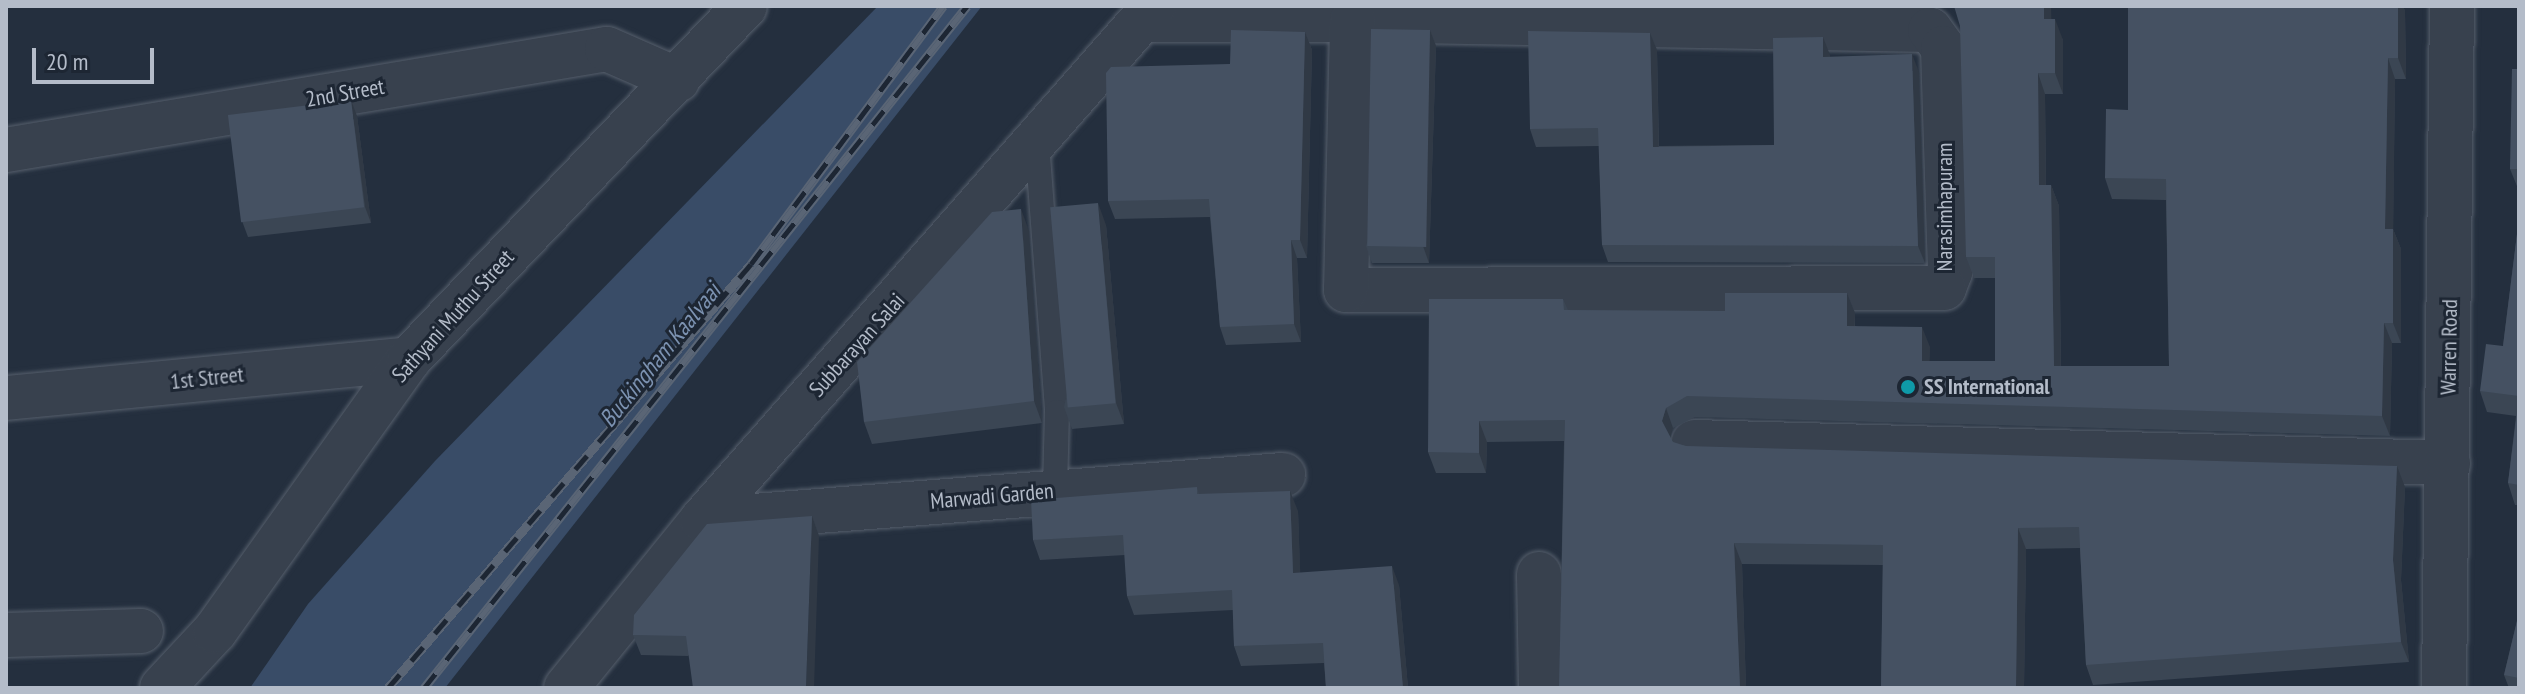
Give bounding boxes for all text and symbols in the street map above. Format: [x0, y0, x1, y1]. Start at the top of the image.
scale bar [36, 32, 158, 82]
text: 20 m [46, 46, 88, 77]
street label: 2nd Street [304, 73, 386, 113]
street label: Narasimhapuram [1932, 143, 1958, 271]
street label: Sathyani Muthu Street [387, 244, 519, 388]
water label: Buckingham Kaalvaai [593, 277, 727, 433]
street label: Subbarayan Salai [804, 288, 910, 402]
street label: Warren Road [2435, 299, 2463, 395]
street label: 1st Street [169, 361, 245, 395]
place label: SS International [1924, 374, 2050, 400]
marker: SS International [1899, 378, 1917, 396]
street label: Marwadi Garden [929, 477, 1055, 515]

